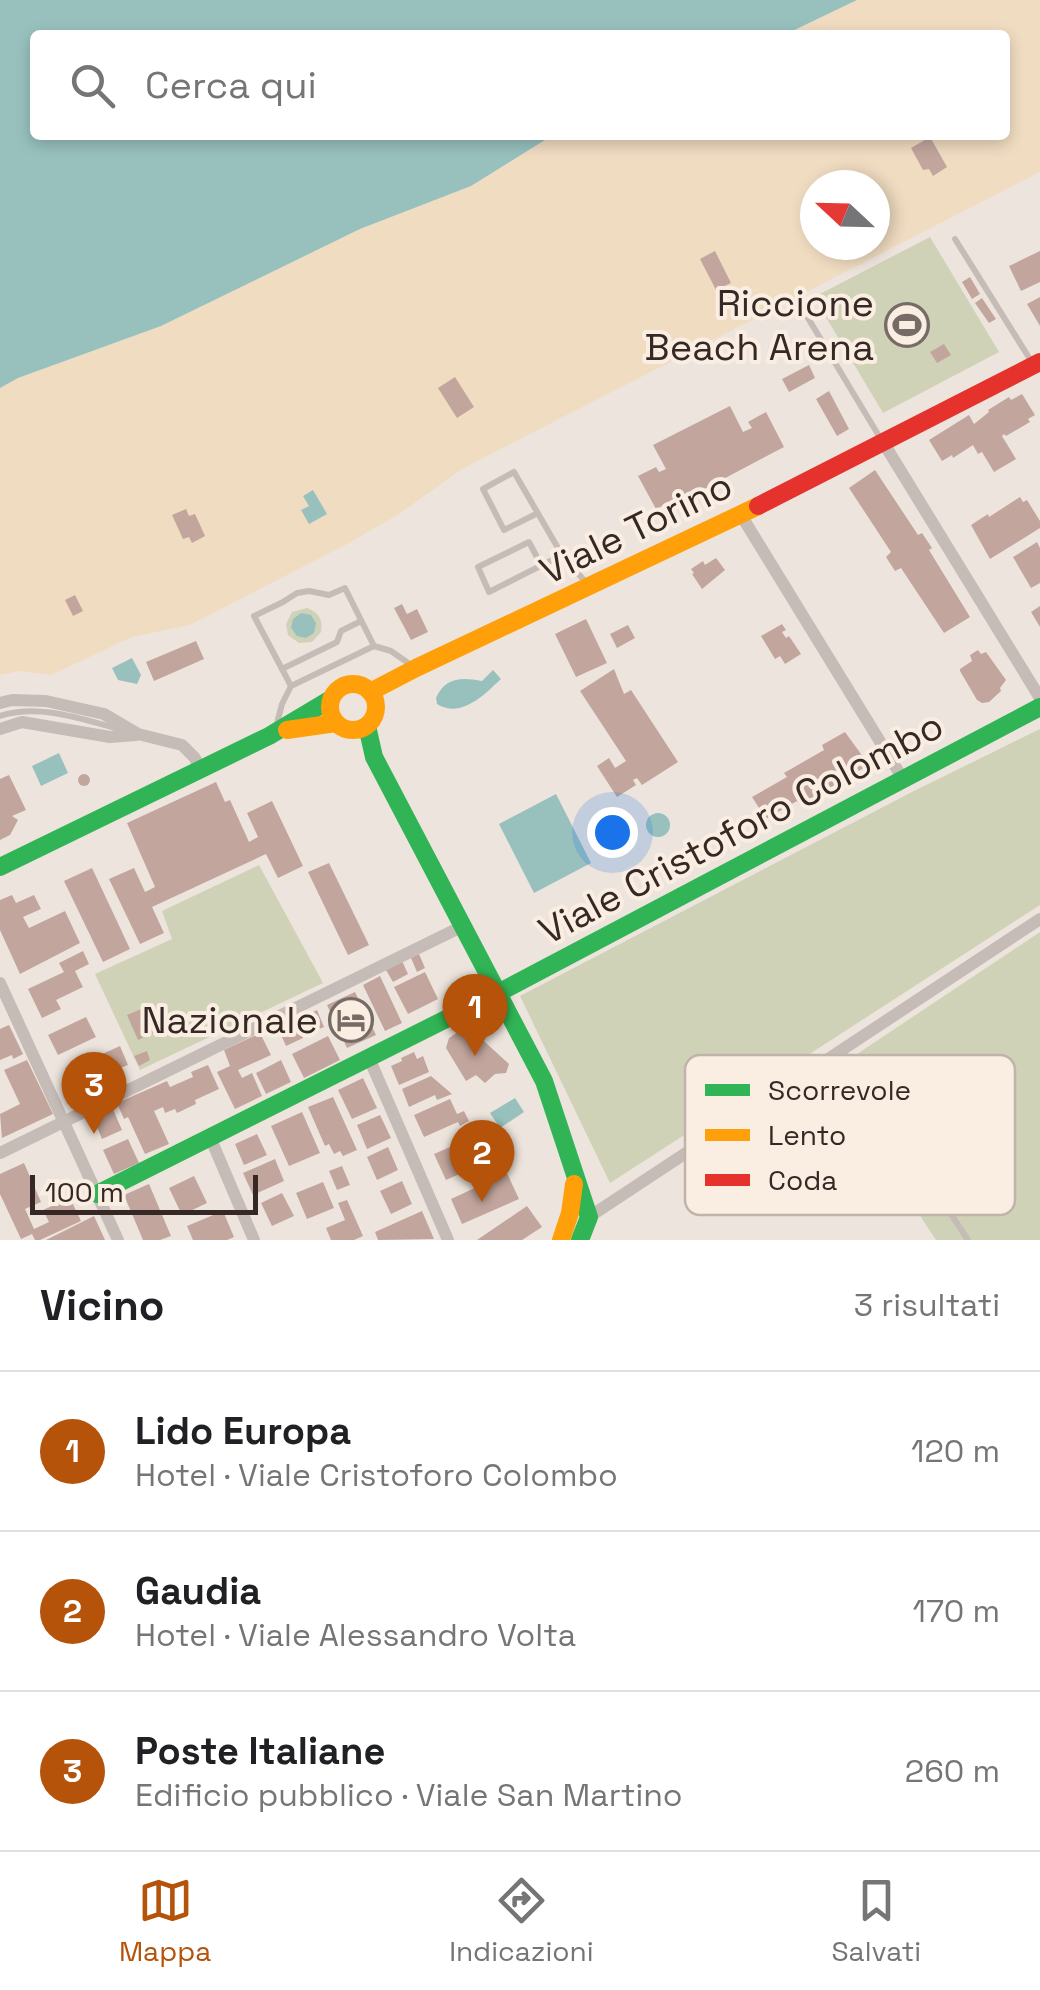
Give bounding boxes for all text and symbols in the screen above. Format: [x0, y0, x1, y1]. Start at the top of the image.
search box [30, 30, 1010, 140]
icon: search [65, 58, 120, 113]
text: Cerca qui [145, 61, 317, 109]
north arrow [800, 170, 890, 260]
place label: Riccione Beach Arena [645, 279, 874, 371]
sports icon: Riccione Beach Arena [884, 302, 930, 348]
street label: Viale Torino [532, 461, 740, 595]
street label: Viale Cristoforo Colombo [531, 701, 951, 955]
your location [587, 807, 638, 858]
pin: 1 [442, 974, 508, 1056]
place label: Nazionale [141, 996, 318, 1044]
hotel icon: Nazionale [328, 997, 374, 1043]
pin: 3 [62, 1052, 126, 1134]
legend [685, 1055, 1015, 1215]
text: Scorrevole [768, 1072, 911, 1108]
text: Lento [768, 1117, 846, 1153]
pin: 2 [450, 1120, 514, 1202]
text: Coda [768, 1162, 837, 1198]
scale bar [30, 1170, 258, 1214]
text: 100 m [45, 1174, 124, 1210]
text: Vicino [40, 1279, 165, 1332]
text: 3 risultati [854, 1285, 1000, 1325]
text: Lido Europa [135, 1407, 351, 1455]
text: 1 [65, 1431, 80, 1471]
text: 120 m [911, 1431, 1000, 1471]
text: Hotel · Viale Cristoforo Colombo [135, 1455, 618, 1495]
text: Gaudia [135, 1567, 261, 1615]
text: 2 [63, 1591, 82, 1631]
text: 170 m [913, 1591, 1000, 1631]
text: Hotel · Viale Alessandro Volta [135, 1615, 576, 1655]
text: Poste Italiane [135, 1727, 385, 1775]
text: 3 [63, 1751, 82, 1791]
text: 260 m [905, 1751, 1000, 1791]
text: Edificio pubblico · Viale San Martino [135, 1775, 683, 1815]
tab: Mappa [119, 1873, 211, 1969]
tab: Indicazioni [449, 1873, 594, 1969]
tab: Salvati [831, 1873, 921, 1969]

